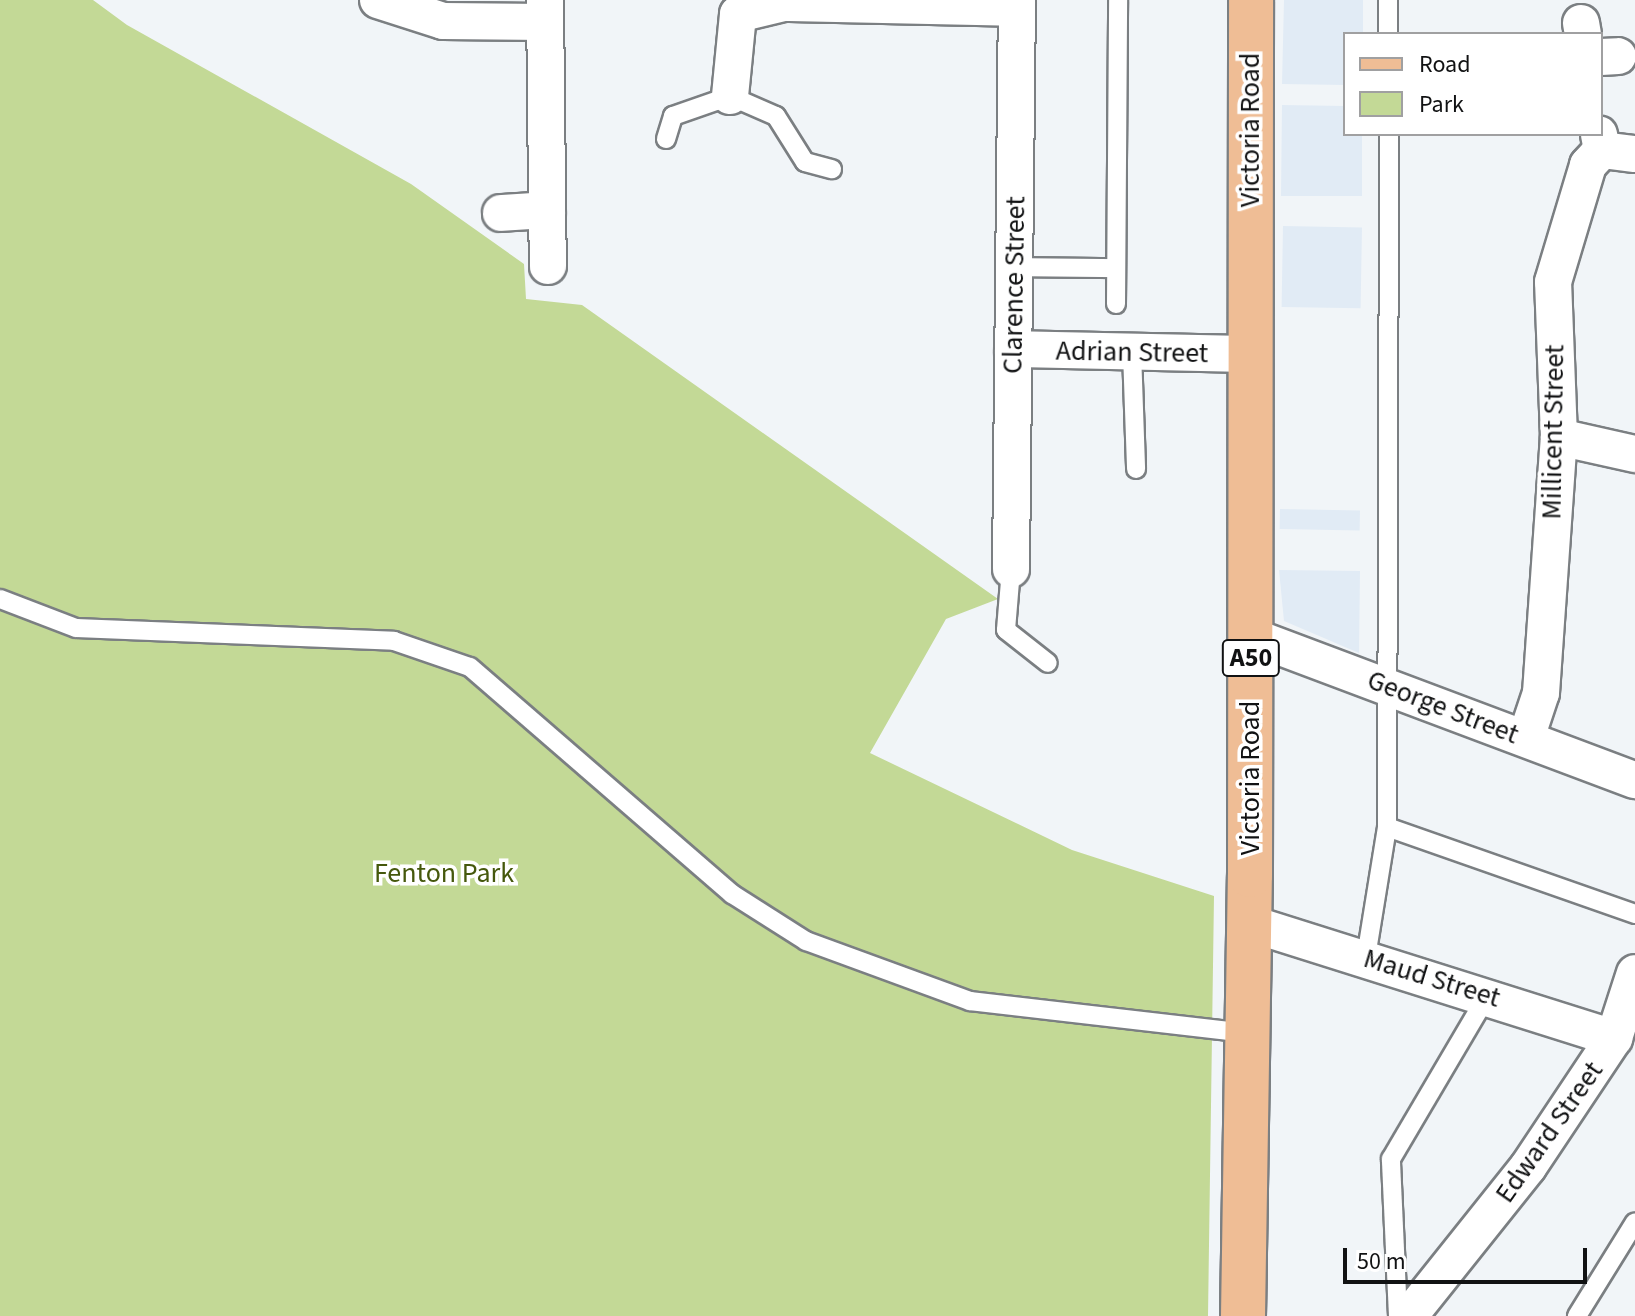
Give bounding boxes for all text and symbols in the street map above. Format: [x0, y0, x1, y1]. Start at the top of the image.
legend [1343, 32, 1603, 136]
text: Road [1419, 47, 1471, 82]
street label: Victoria Road [1233, 53, 1267, 207]
text: Park [1419, 87, 1464, 122]
street label: Clarence Street [996, 196, 1032, 374]
street label: Adrian Street [1055, 334, 1209, 370]
street label: Millicent Street [1535, 344, 1571, 520]
road number: A50 [1221, 636, 1281, 680]
street label: George Street [1363, 663, 1523, 751]
street label: Victoria Road [1233, 701, 1267, 855]
park label: Fenton Park [374, 856, 514, 890]
street label: Maud Street [1360, 941, 1504, 1015]
street label: Edward Street [1488, 1055, 1610, 1209]
scale bar [1347, 1232, 1591, 1282]
text: 50 m [1357, 1244, 1406, 1279]

